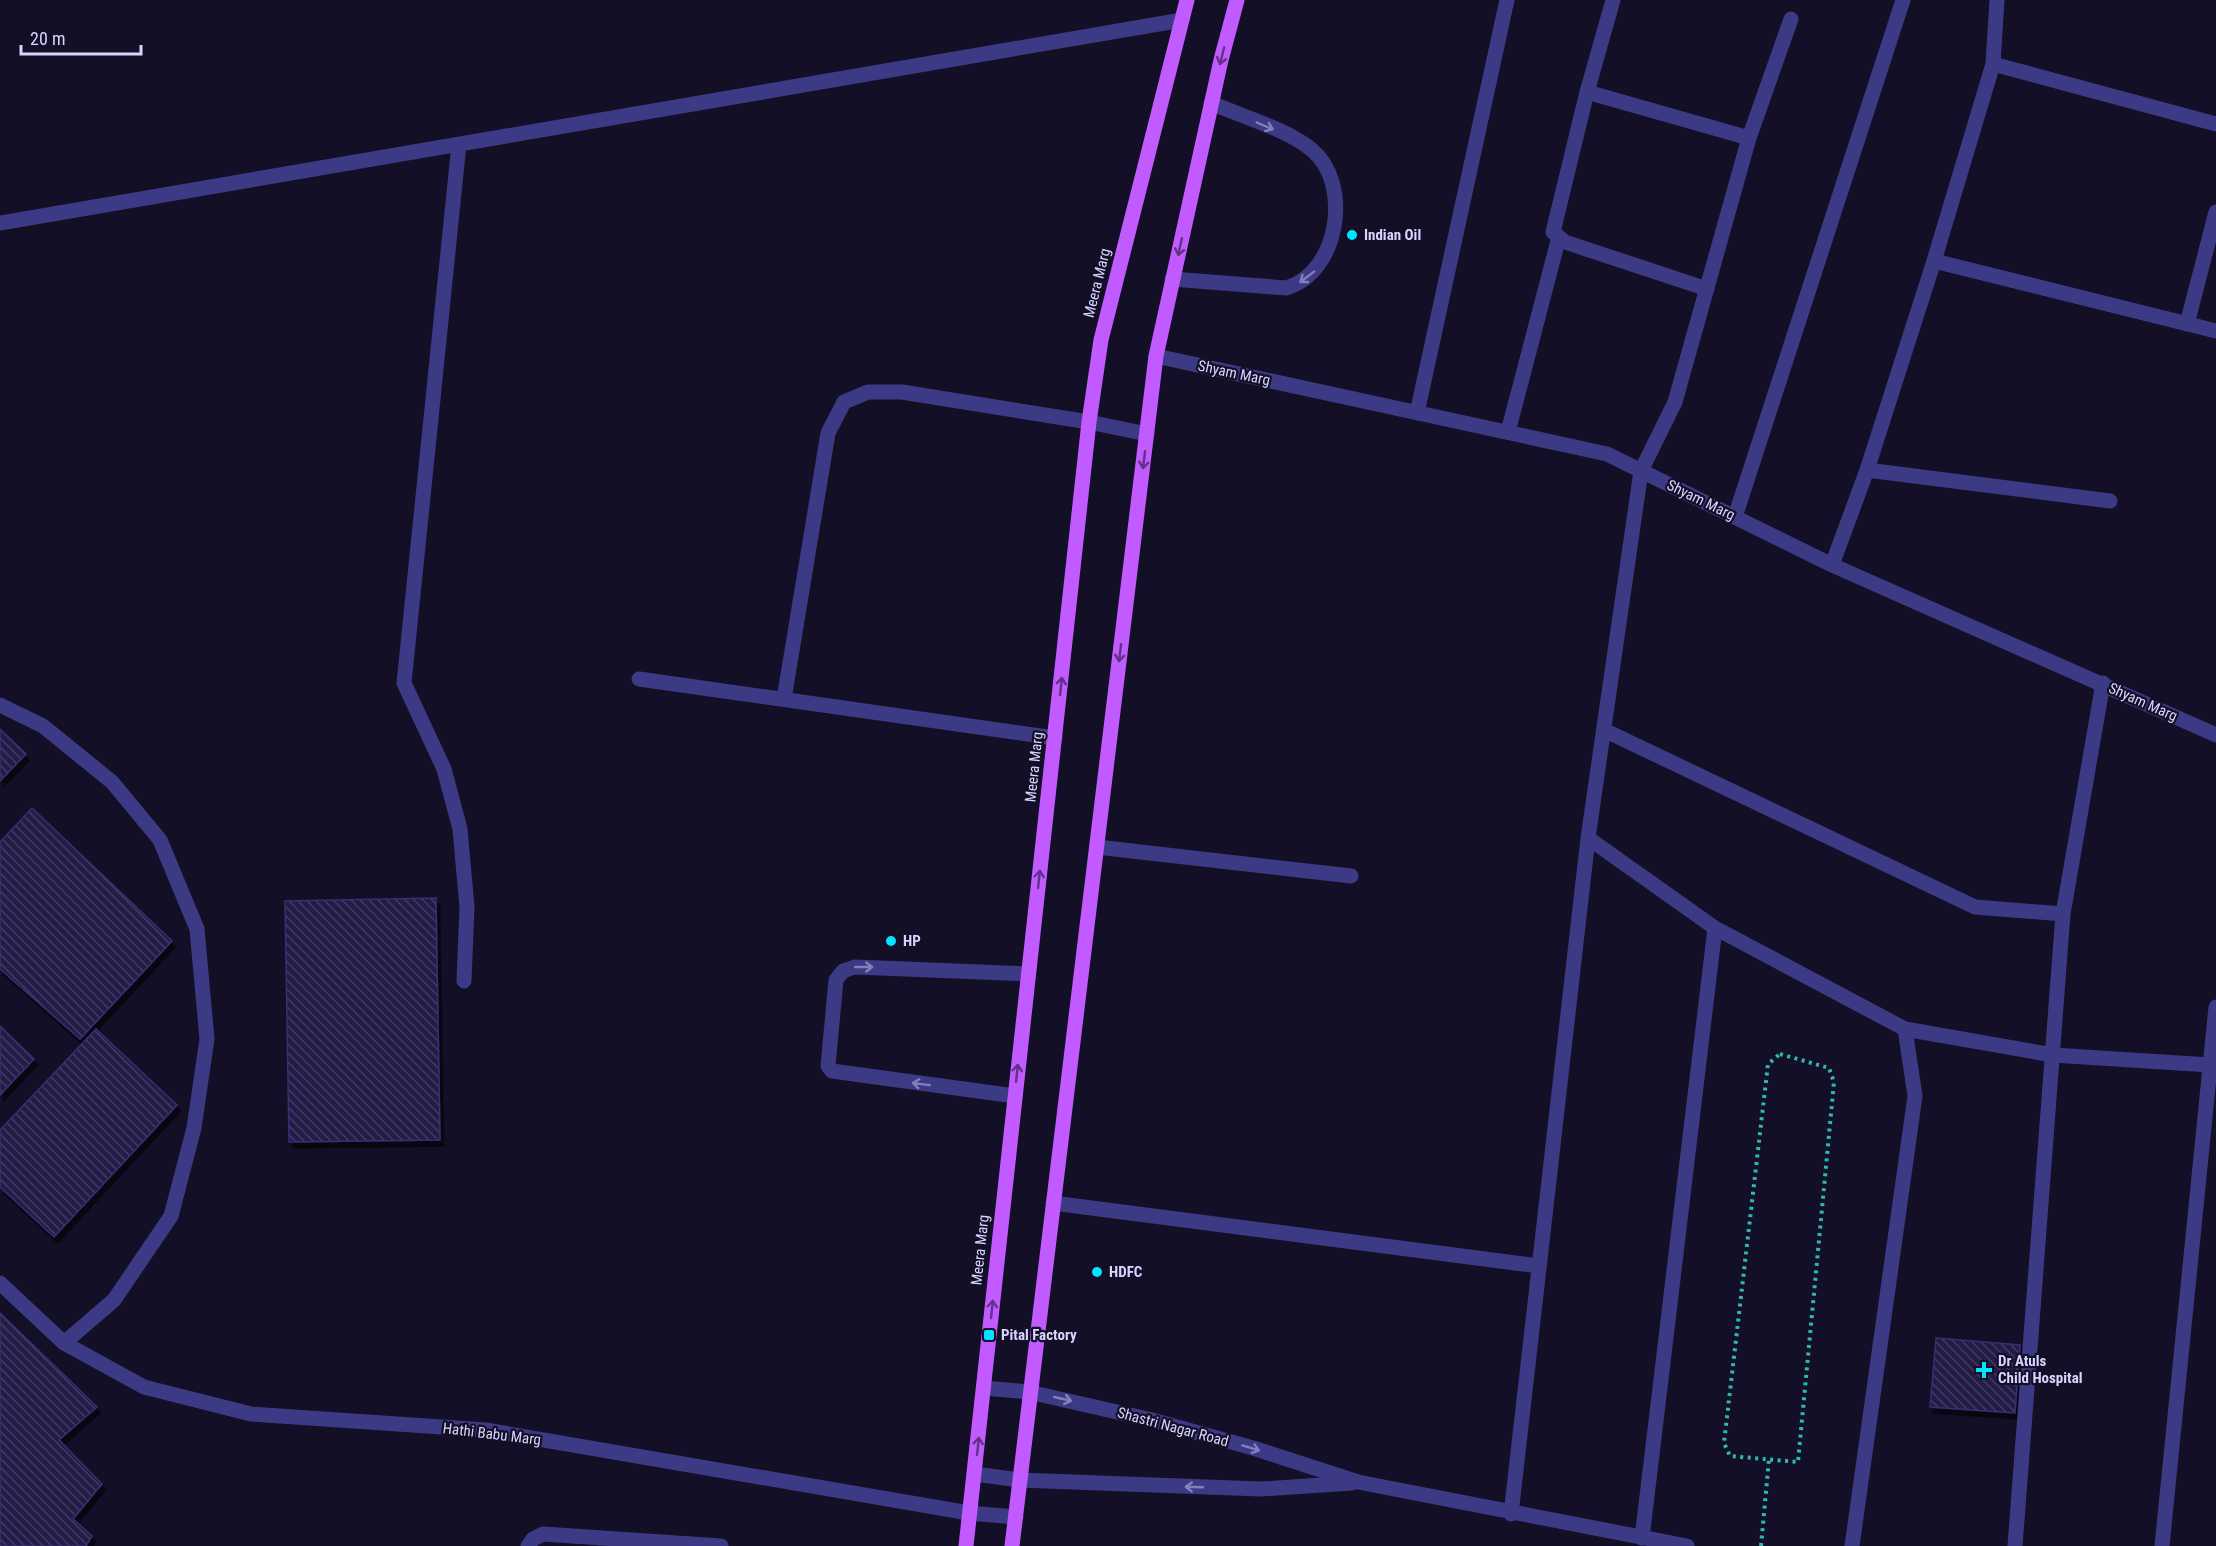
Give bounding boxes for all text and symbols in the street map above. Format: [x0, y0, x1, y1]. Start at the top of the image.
scale bar [21, 18, 141, 56]
text: 20 m [30, 28, 65, 49]
one-way arrow [1215, 47, 1227, 66]
one-way arrow [1256, 122, 1274, 133]
place label: Indian Oil [1364, 226, 1421, 244]
marker: Indian Oil [1345, 228, 1359, 242]
one-way arrow [1173, 237, 1185, 256]
street label: Meera Marg [1080, 247, 1114, 319]
one-way arrow [1300, 271, 1316, 283]
street label: Shyam Marg [1196, 357, 1272, 389]
one-way arrow [1138, 449, 1149, 469]
street label: Shyam Marg [1664, 476, 1738, 524]
one-way arrow [1115, 643, 1126, 663]
one-way arrow [1056, 676, 1067, 696]
street label: Shyam Marg [2106, 679, 2180, 725]
street label: Meera Marg [1021, 731, 1047, 803]
one-way arrow [1034, 870, 1045, 890]
place label: HP [903, 932, 921, 950]
marker: HP [884, 934, 898, 948]
one-way arrow [854, 961, 874, 973]
one-way arrow [1012, 1064, 1023, 1084]
one-way arrow [912, 1078, 931, 1089]
street label: Meera Marg [967, 1214, 993, 1286]
place label: HDFC [1109, 1263, 1143, 1281]
marker: HDFC [1090, 1265, 1104, 1279]
one-way arrow [987, 1299, 998, 1319]
place label: Pital Factory [1001, 1326, 1077, 1344]
marker: Pital Factory [982, 1328, 996, 1342]
place label: Dr Atuls Child Hospital [1998, 1352, 2083, 1387]
marker: Dr Atuls Child Hospital [1975, 1361, 1993, 1379]
one-way arrow [1053, 1394, 1072, 1406]
street label: Shastri Nagar Road [1116, 1404, 1230, 1450]
street label: Hathi Babu Marg [442, 1419, 542, 1449]
one-way arrow [973, 1437, 984, 1457]
one-way arrow [1241, 1443, 1260, 1454]
one-way arrow [1185, 1481, 1205, 1492]

